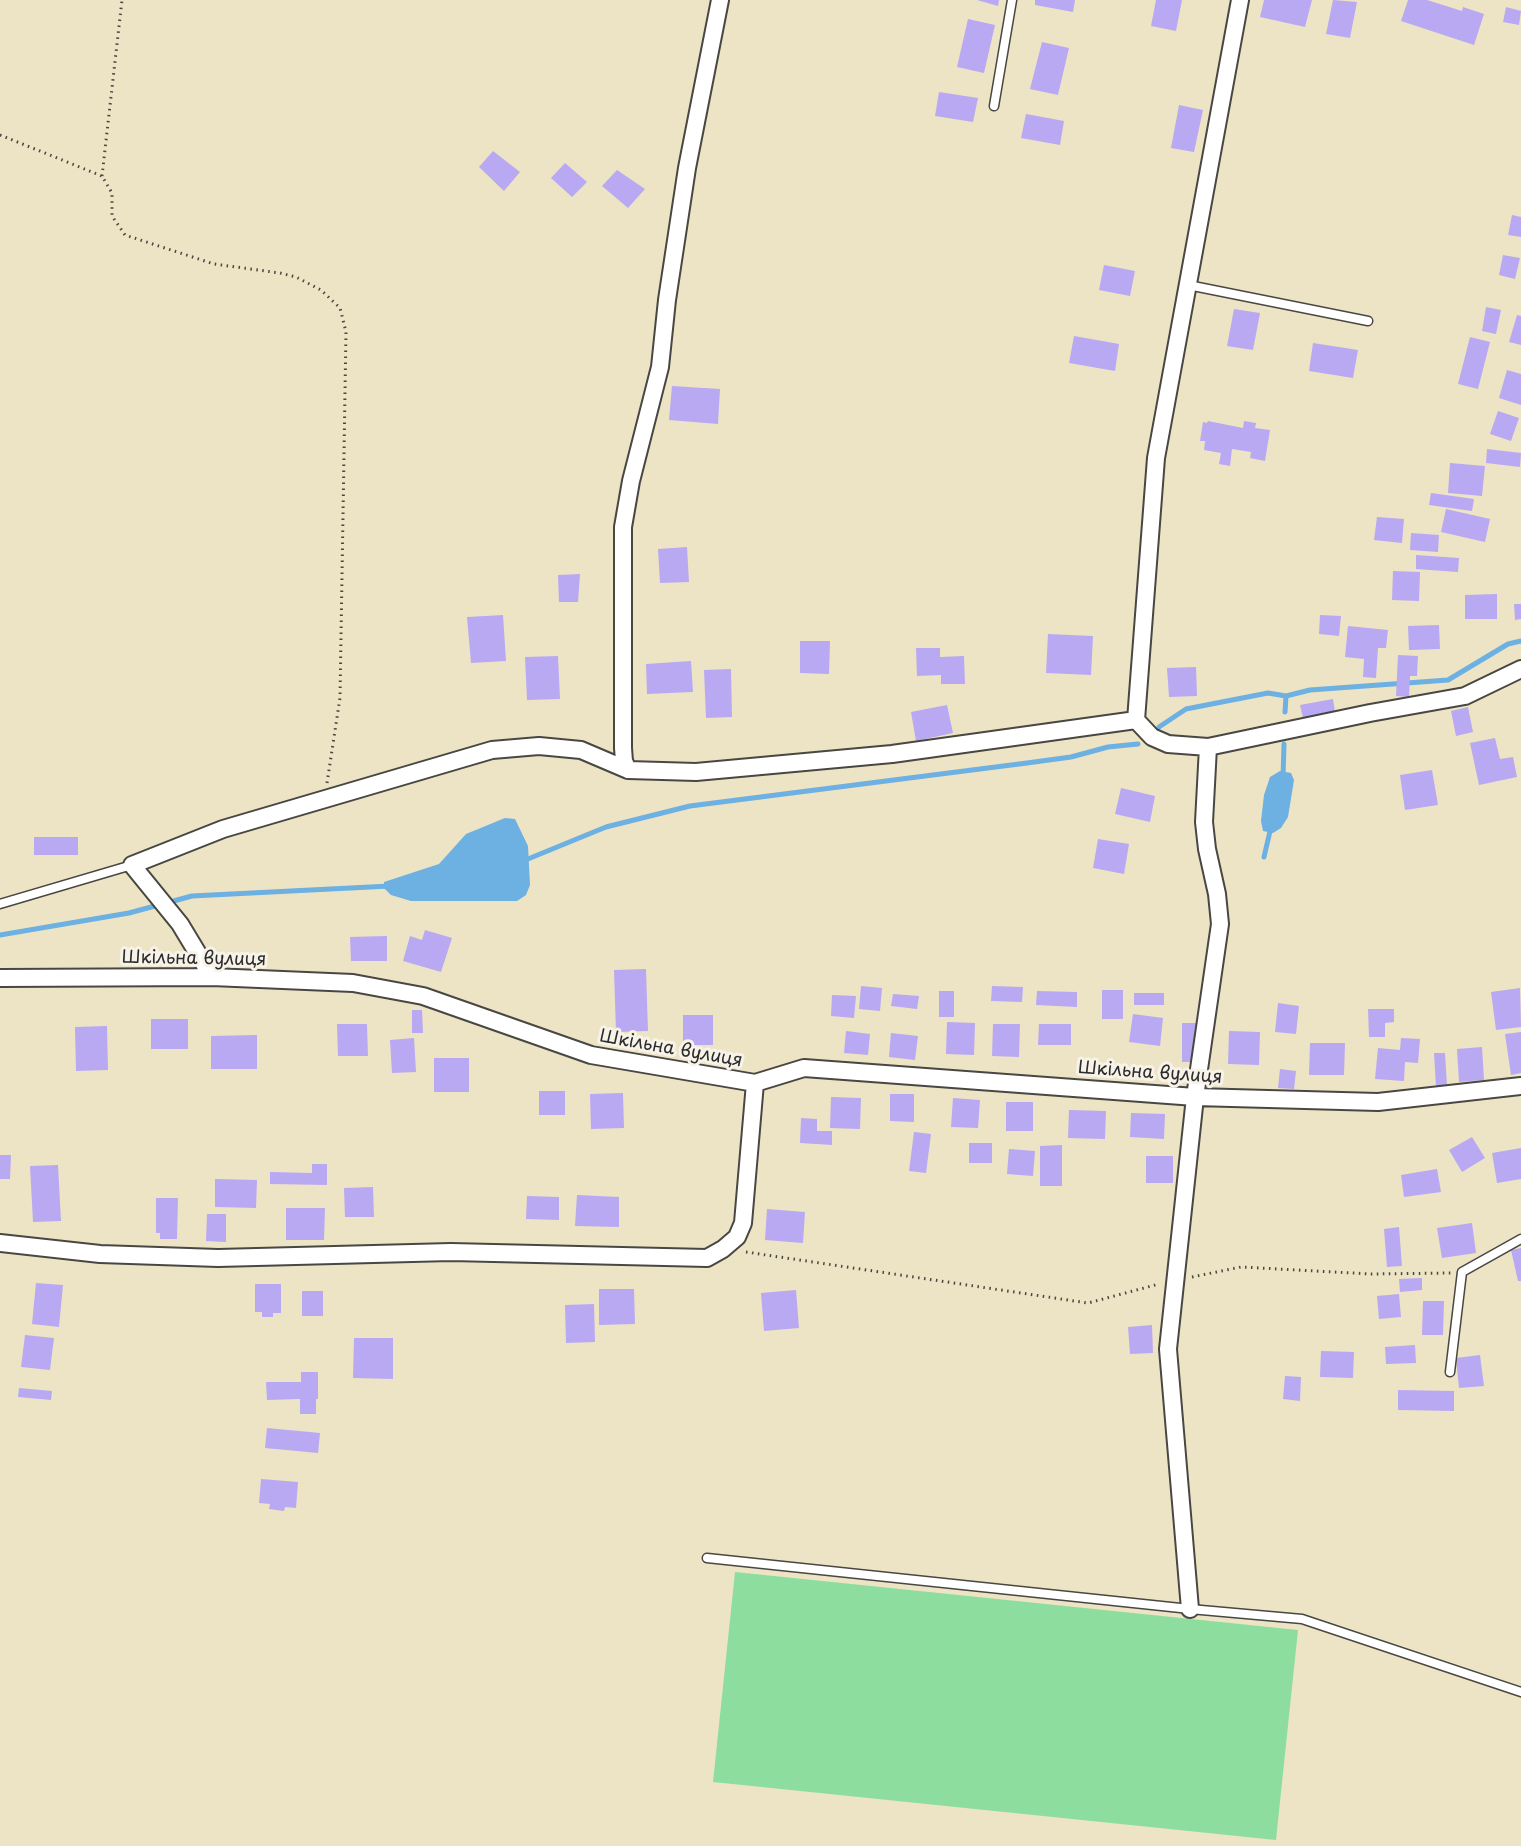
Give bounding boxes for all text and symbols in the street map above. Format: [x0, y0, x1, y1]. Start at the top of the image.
street label: Шкільна вулиця [121, 947, 267, 971]
street label: Шкільна вулиця [598, 1026, 744, 1072]
street label: Шкільна вулиця [1077, 1057, 1223, 1089]

